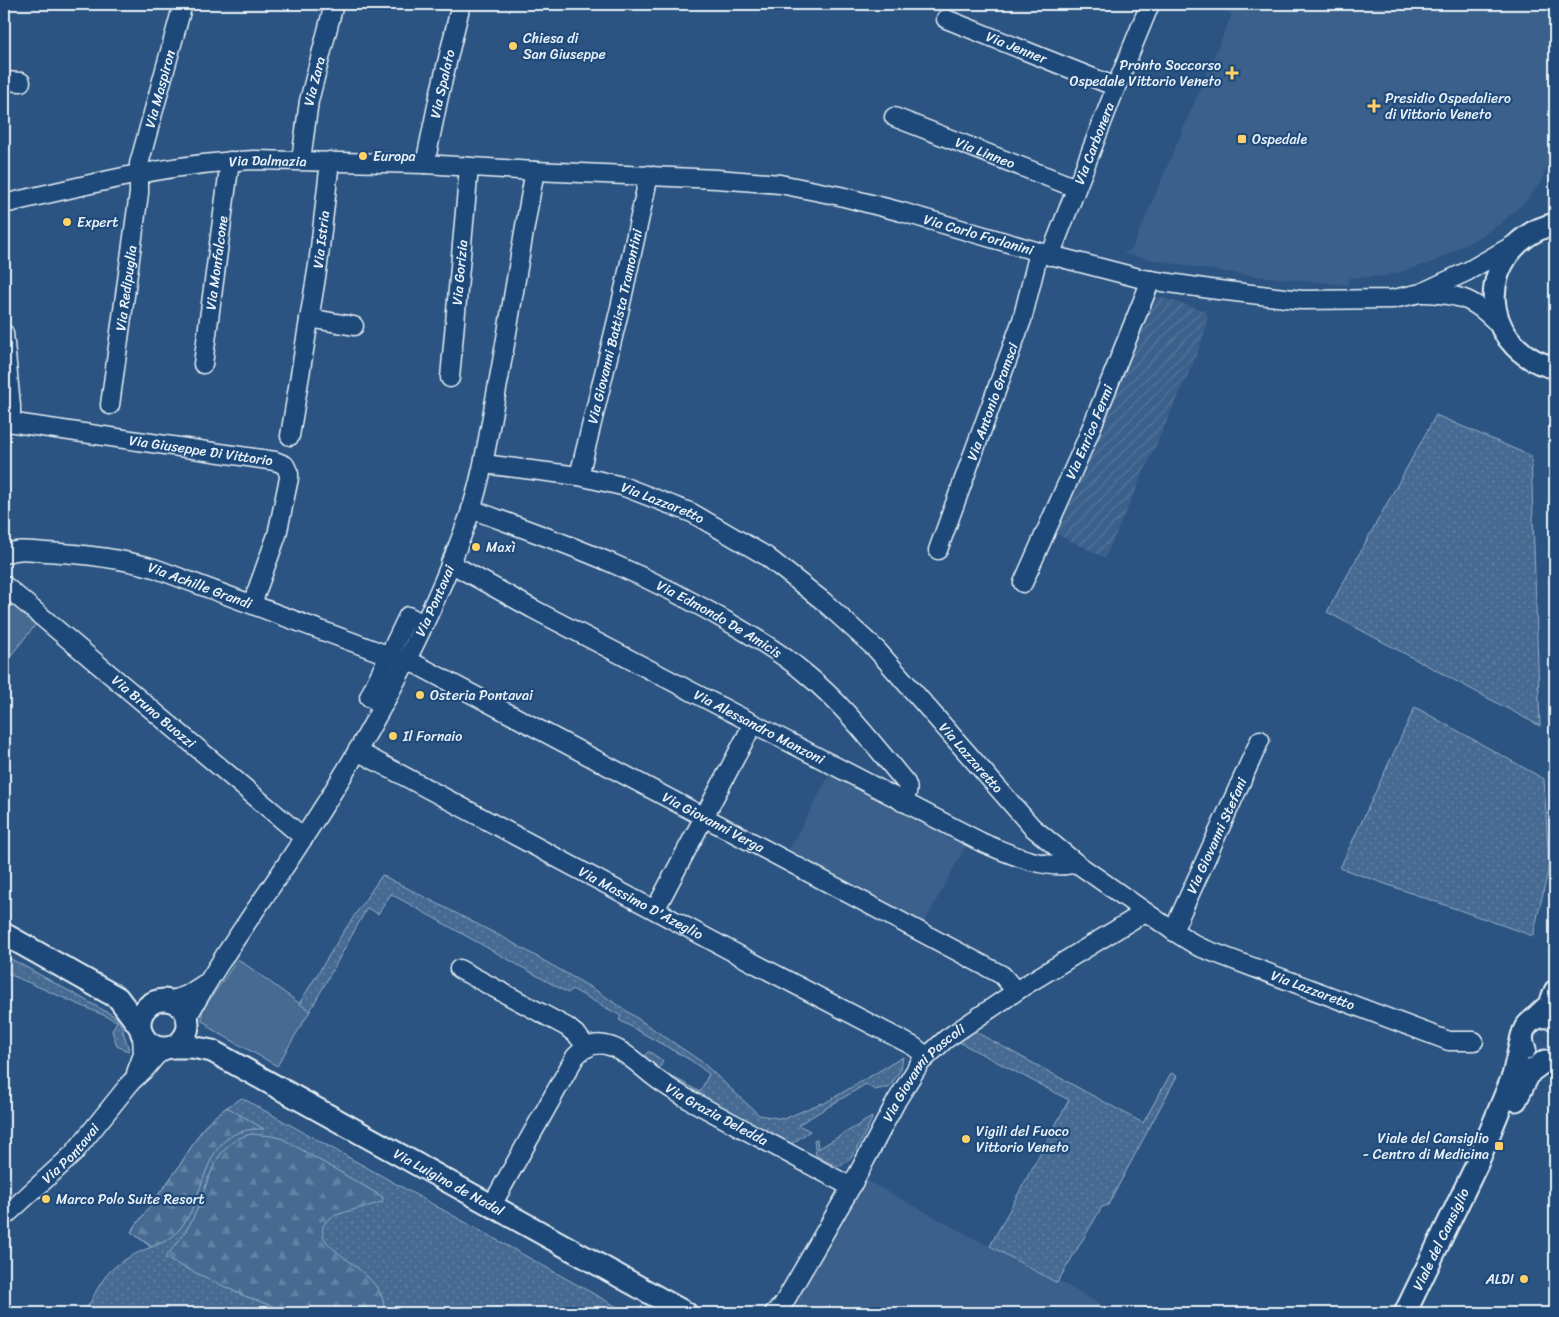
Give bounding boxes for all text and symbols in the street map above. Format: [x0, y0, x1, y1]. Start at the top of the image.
street label: Via Jenner [982, 24, 1052, 71]
place label: Chiesa di San Giuseppe [523, 26, 606, 67]
marker: Chiesa di San Giuseppe [507, 40, 519, 52]
street label: Via Maspiron [137, 46, 182, 131]
street label: Via Spalato [422, 47, 462, 120]
place label: Pronto Soccorso Ospedale Vittorio Veneto [1069, 53, 1221, 94]
street label: Via Zara [296, 54, 332, 107]
marker: Pronto Soccorso Ospedale Vittorio Veneto [1225, 66, 1239, 80]
place label: Presidio Ospedaliero di Vittorio Veneto [1385, 86, 1511, 127]
street label: Via Carbonera [1067, 98, 1121, 188]
marker: Presidio Ospedaliero di Vittorio Veneto [1367, 99, 1381, 113]
place label: Ospedale [1252, 127, 1307, 152]
street label: Via Linneo [952, 130, 1019, 176]
marker: Ospedale [1236, 133, 1248, 145]
place label: Europa [373, 144, 416, 169]
street label: Via Dalmazia [228, 147, 307, 174]
marker: Europa [357, 150, 369, 162]
street label: Via Carlo Forlanini [921, 206, 1038, 263]
street label: Via Istria [305, 209, 337, 270]
place label: Expert [77, 210, 118, 235]
street label: Via Monfalcone [198, 214, 235, 312]
marker: Expert [61, 216, 73, 228]
street label: Via Giovanni Battista Tramontini [580, 225, 650, 426]
street label: Via Gorizia [444, 239, 475, 306]
street label: Via Redipuglia [108, 244, 144, 333]
street label: Via Antonio Gramsci [959, 338, 1026, 464]
street label: Via Enrico Fermi [1058, 380, 1120, 483]
street label: Via Giuseppe Di Vittorio [127, 427, 275, 473]
street label: Via Lazzaretto [618, 474, 710, 530]
place label: Maxì [486, 535, 516, 560]
marker: Maxì [470, 541, 482, 553]
street label: Via Achille Grandi [145, 554, 257, 616]
street label: Via Pontavai [408, 560, 462, 641]
street label: Via Edmondo De Amicis [652, 573, 788, 665]
street label: Via Bruno Buozzi [106, 668, 203, 755]
street label: Via Alessandro Manzoni [689, 682, 830, 772]
place label: Osteria Pontavai [430, 683, 534, 708]
marker: Osteria Pontavai [414, 689, 426, 701]
street label: Via Lazzaretto [933, 716, 1010, 799]
place label: Il Fornaio [402, 724, 462, 749]
marker: Il Fornaio [387, 730, 399, 742]
street label: Via Giovanni Stefani [1179, 772, 1254, 898]
street label: Via Giovanni Verga [658, 784, 770, 860]
street label: Via Massimo D'Azeglio [574, 859, 708, 946]
street label: Via Lazzaretto [1267, 963, 1359, 1017]
street label: Via Giovanni Pascoli [875, 1016, 971, 1126]
street label: Via Grazia Deledda [661, 1076, 773, 1153]
street label: Via Pontavai [35, 1117, 106, 1190]
place label: Vigili del Fuoco Vittorio Veneto [976, 1119, 1069, 1160]
place label: Viale del Cansiglio - Centro di Medicina [1363, 1126, 1489, 1167]
marker: Vigili del Fuoco Vittorio Veneto [960, 1133, 972, 1145]
marker: Viale del Cansiglio - Centro di Medicina [1493, 1140, 1505, 1152]
street label: Via Luigino de Nadal [389, 1141, 510, 1223]
street label: Viale del Cansiglio [1405, 1183, 1476, 1295]
place label: Marco Polo Suite Resort [56, 1187, 205, 1212]
marker: Marco Polo Suite Resort [40, 1193, 52, 1205]
place label: ALDI [1485, 1267, 1515, 1292]
marker: ALDI [1518, 1273, 1530, 1285]

